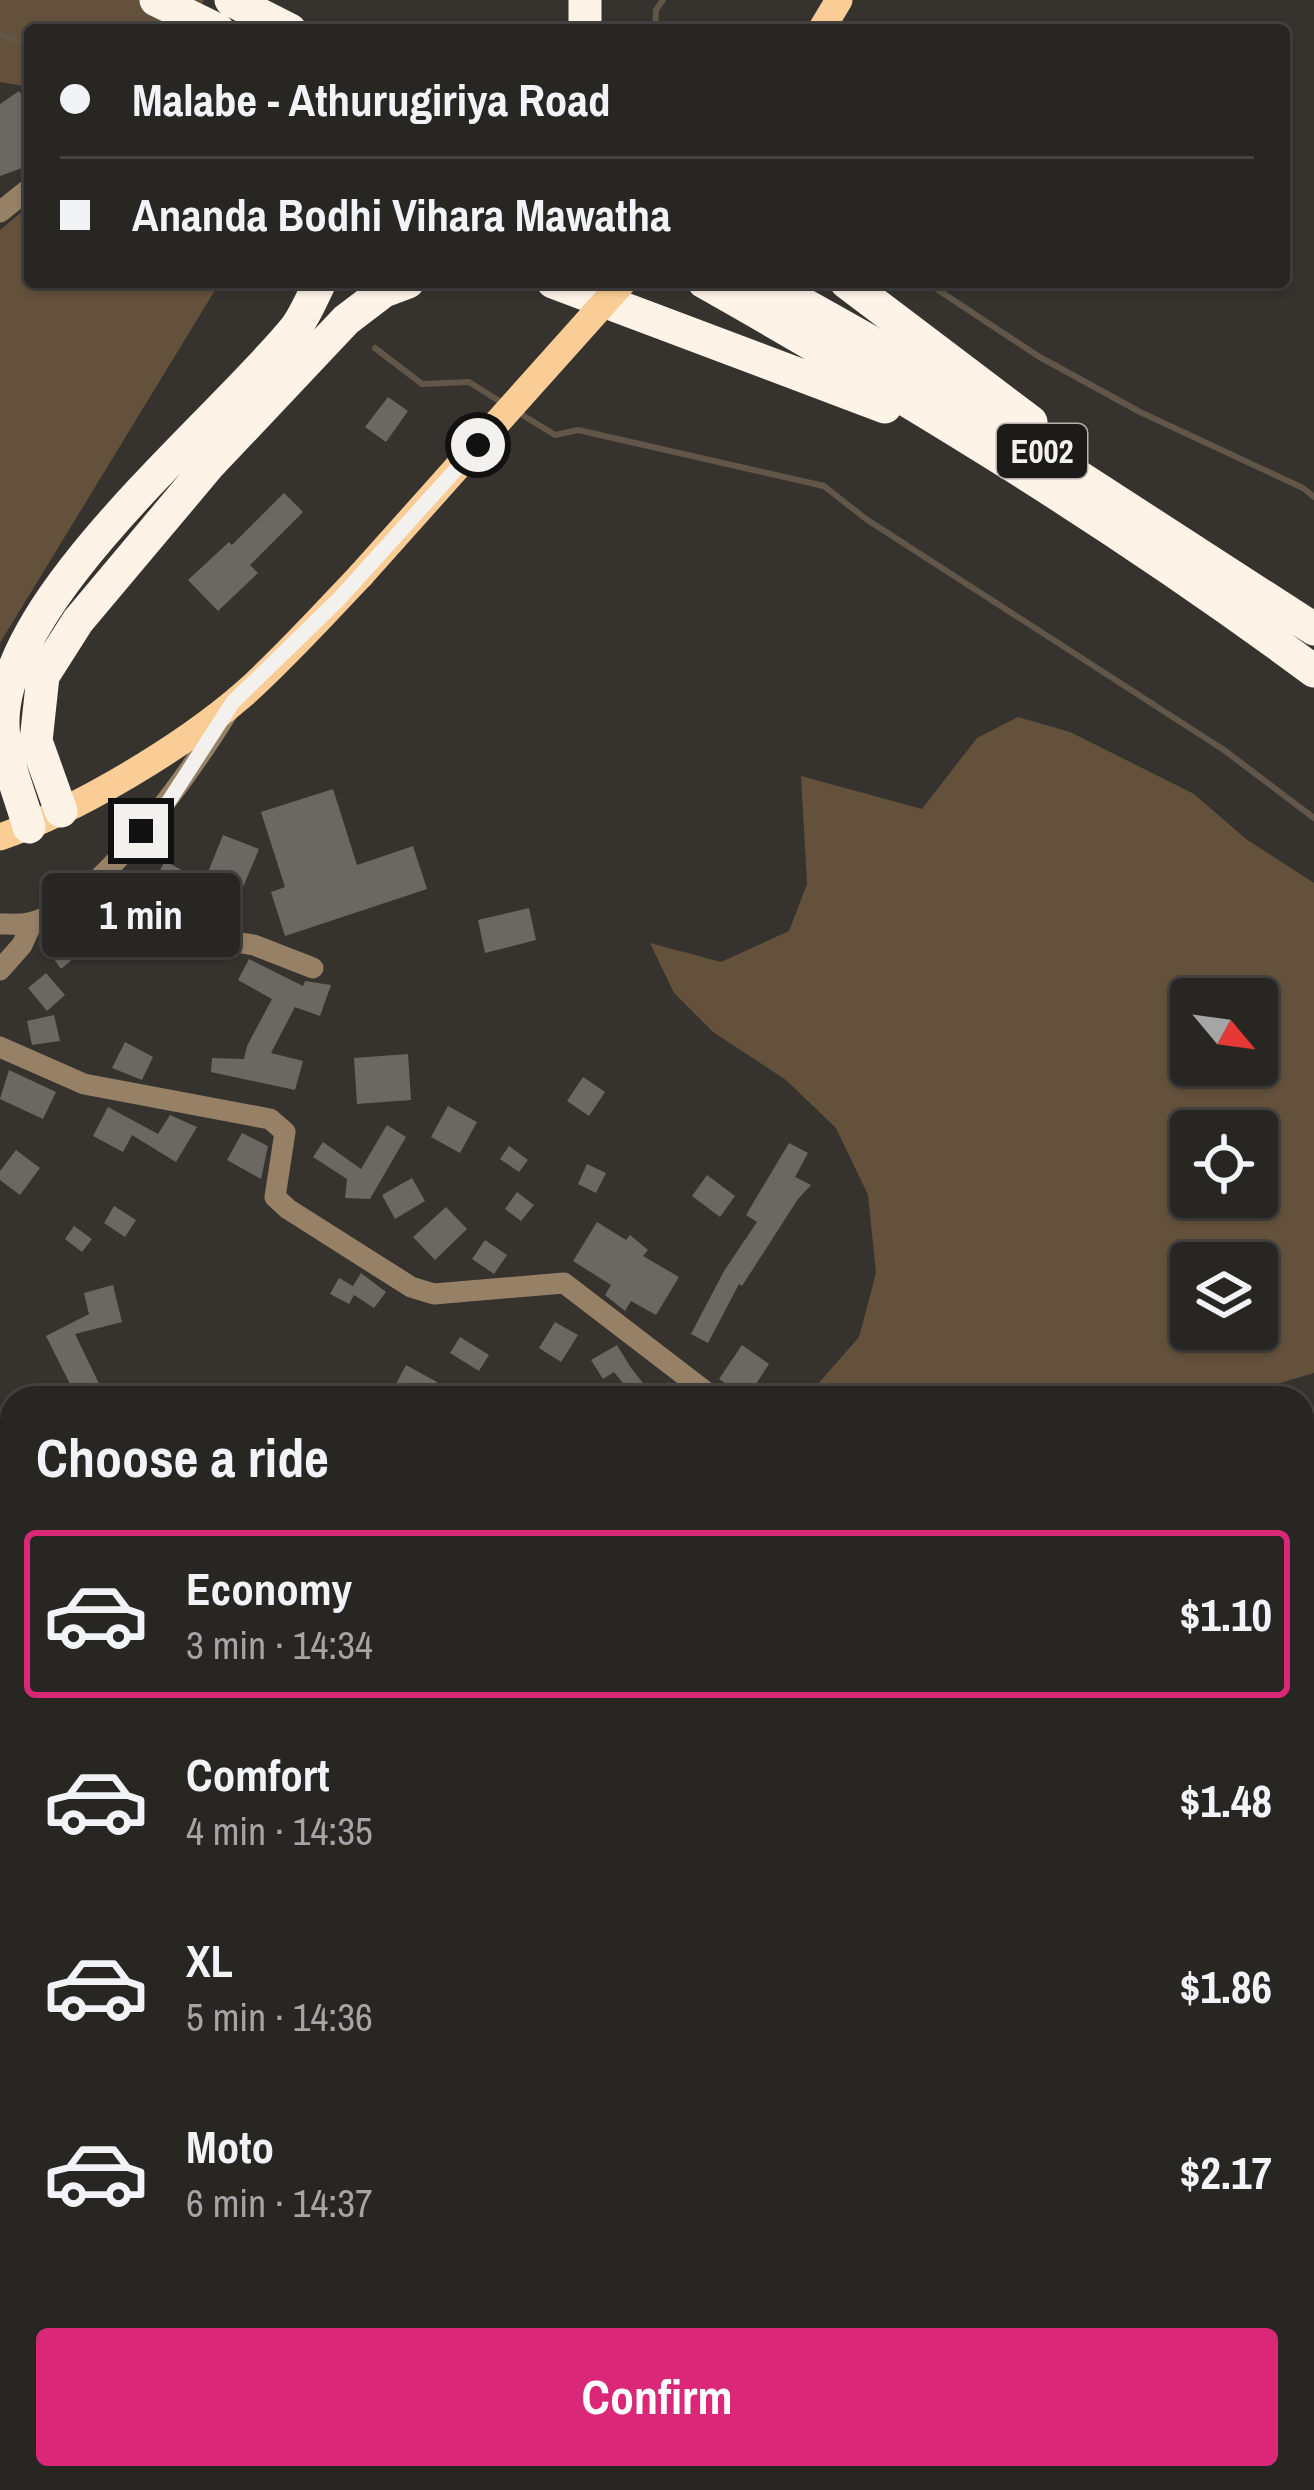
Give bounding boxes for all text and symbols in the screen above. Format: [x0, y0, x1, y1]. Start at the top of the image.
text: Malabe - Athurugiriya Road [132, 69, 610, 130]
text: Ananda Bodhi Vihara Mawatha [132, 184, 671, 245]
route start [451, 418, 505, 472]
road number: E002 [997, 424, 1087, 478]
route end [114, 804, 168, 858]
callout: 1 min [42, 873, 240, 957]
text: 1 min [99, 889, 183, 941]
north arrow [1170, 978, 1278, 1086]
map controls [1170, 978, 1278, 1350]
button: locate [1170, 1110, 1278, 1218]
button: layers [1170, 1242, 1278, 1350]
text: Choose a ride [36, 1421, 329, 1494]
text: Economy [186, 1558, 352, 1619]
icon: car [42, 1560, 150, 1668]
text: $1.10 [1180, 1584, 1272, 1645]
text: 3 min · 14:34 [186, 1619, 373, 1671]
text: Comfort [186, 1744, 329, 1805]
icon: car [42, 1746, 150, 1854]
text: $1.48 [1180, 1770, 1272, 1831]
text: 4 min · 14:35 [186, 1805, 373, 1857]
text: XL [186, 1930, 233, 1991]
icon: car [42, 1932, 150, 2040]
text: $1.86 [1180, 1956, 1272, 2017]
text: 5 min · 14:36 [186, 1991, 373, 2043]
text: Moto [186, 2116, 274, 2177]
icon: car [42, 2118, 150, 2226]
text: $2.17 [1180, 2142, 1272, 2203]
text: 6 min · 14:37 [186, 2177, 373, 2229]
button: Confirm [36, 2328, 1278, 2466]

